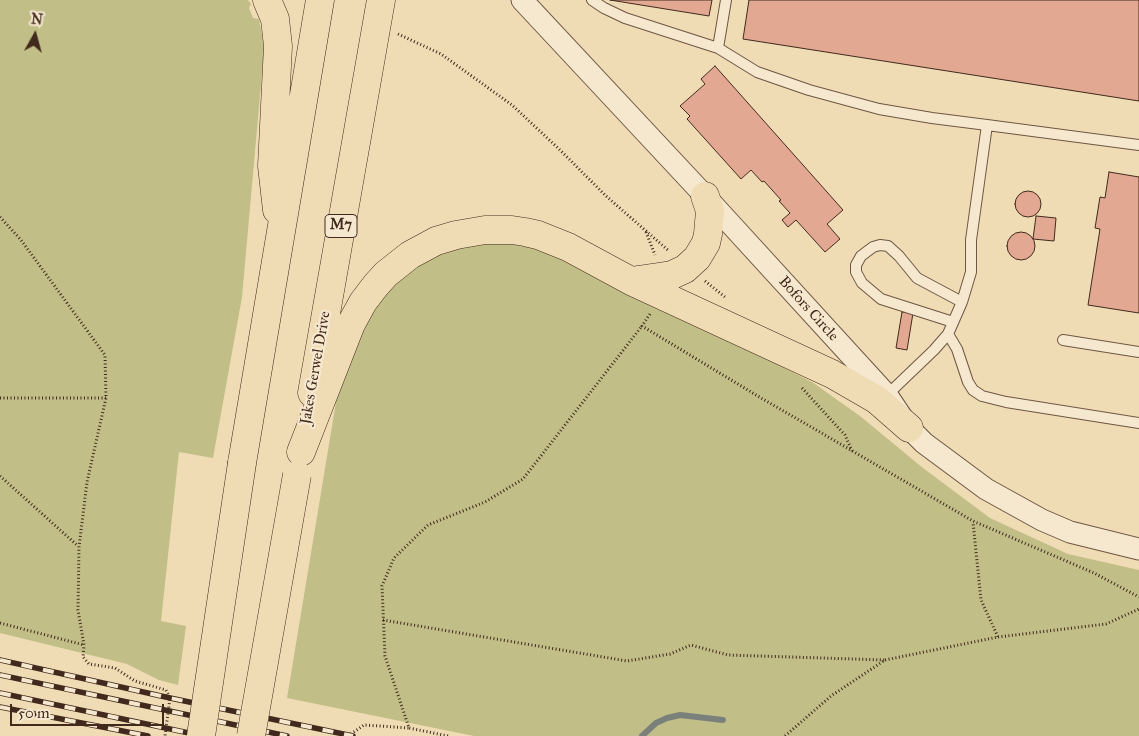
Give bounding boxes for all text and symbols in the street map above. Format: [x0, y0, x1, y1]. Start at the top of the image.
north arrow [10, 10, 60, 60]
text: N [30, 10, 44, 29]
road number: M7 [325, 215, 357, 238]
street label: Bofors Circle [774, 273, 842, 345]
street label: Jakes Gerwel Drive [297, 310, 335, 426]
scale bar [12, 694, 166, 726]
text: 50 m [18, 704, 50, 722]

